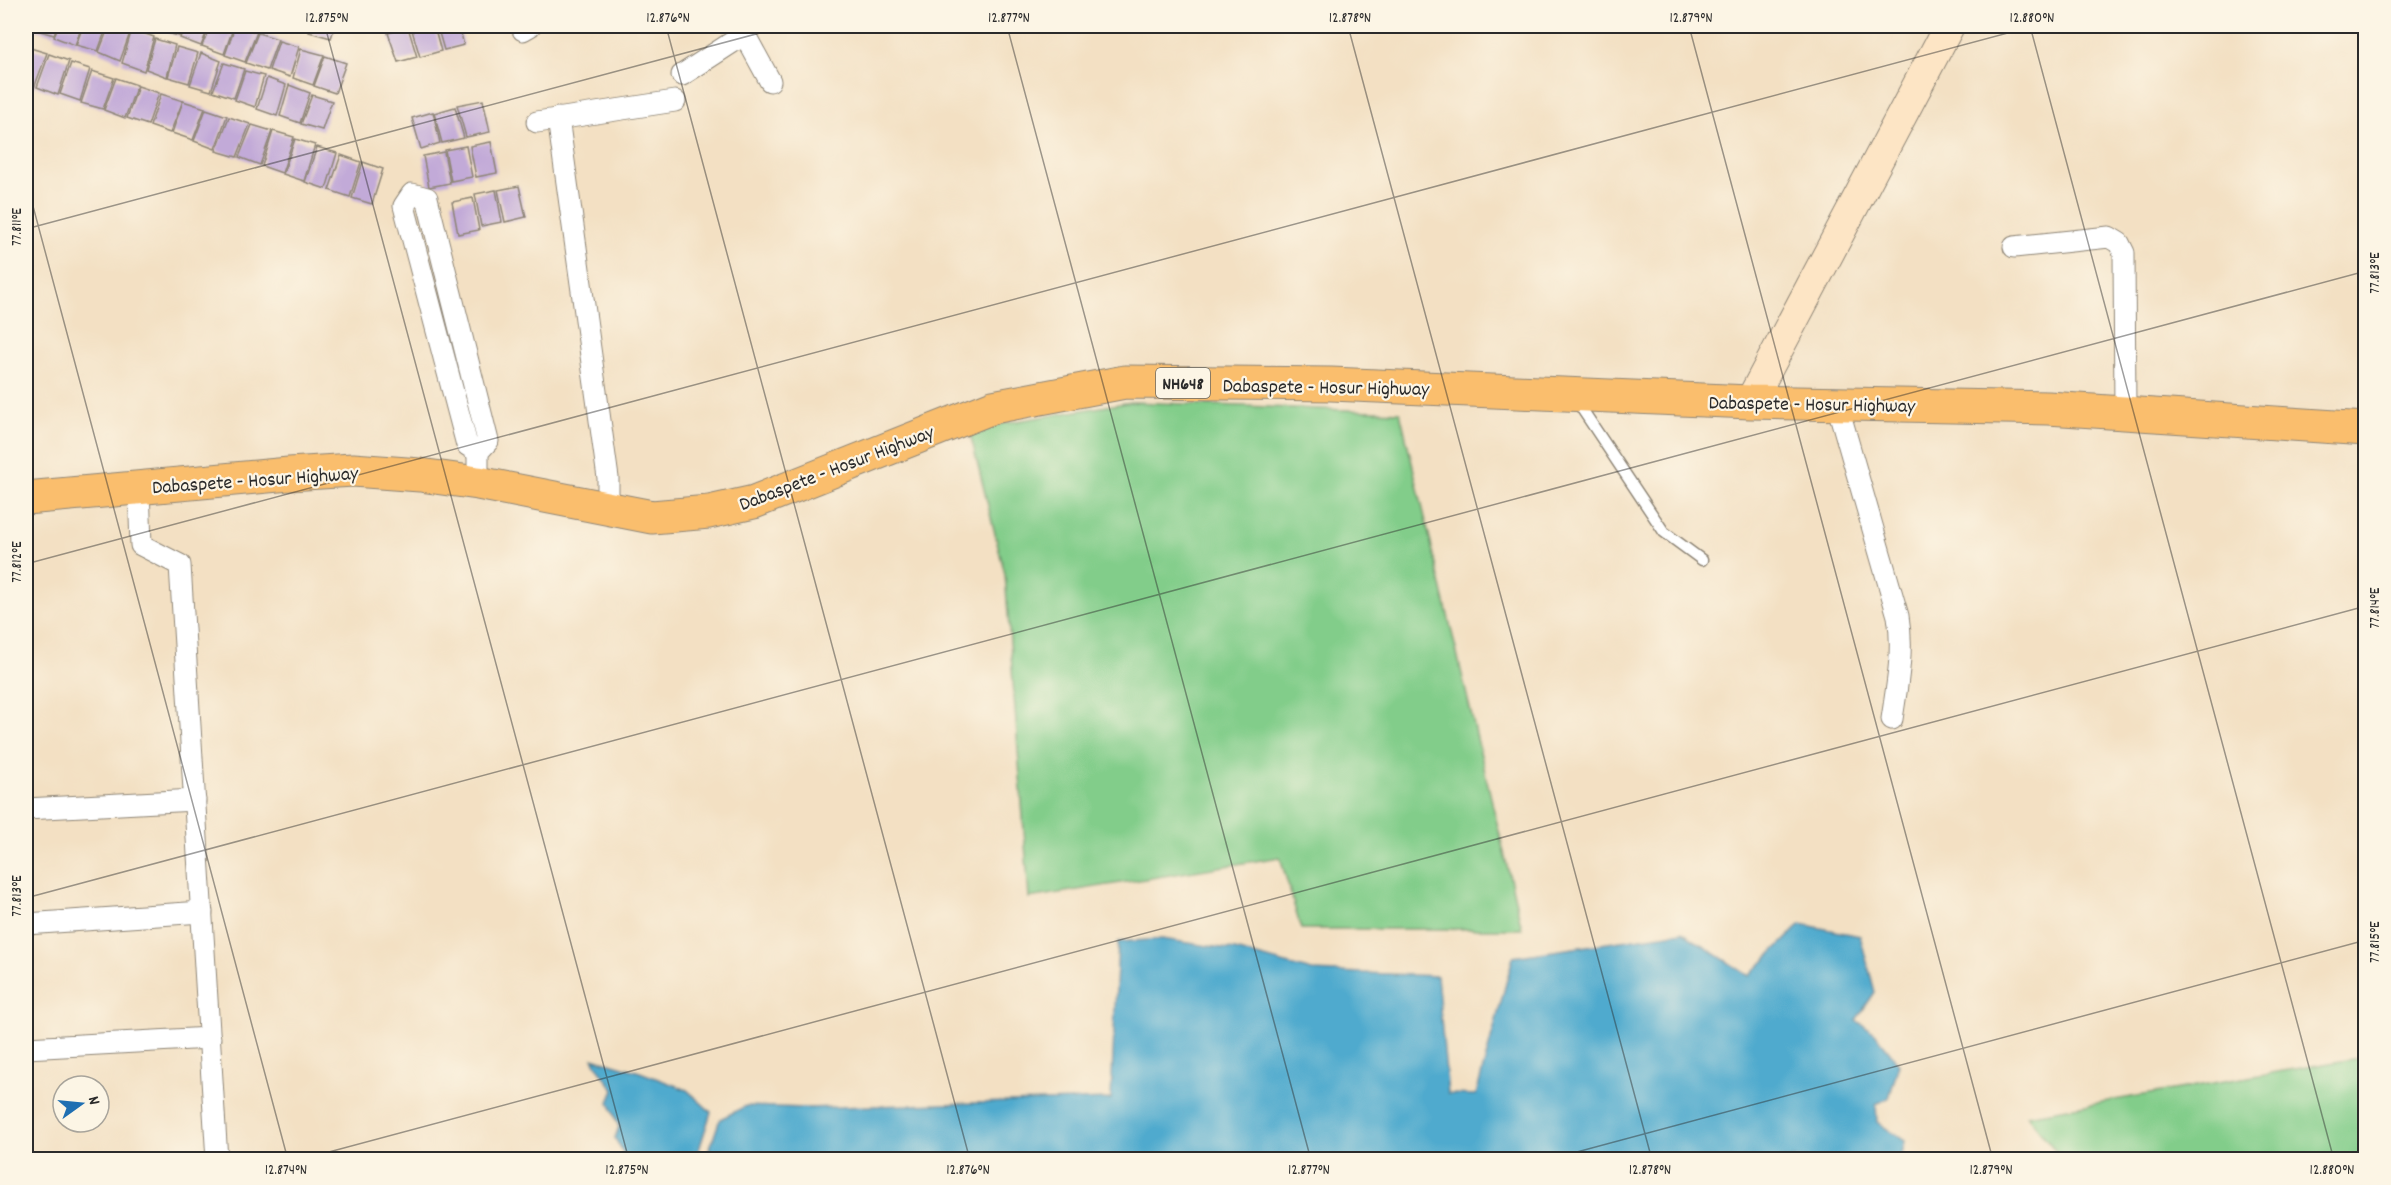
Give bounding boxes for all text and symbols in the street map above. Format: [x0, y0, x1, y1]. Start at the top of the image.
text: 12.875°N [305, 8, 349, 30]
text: 12.876°N [646, 8, 690, 30]
text: 12.877°N [988, 8, 1030, 30]
text: 12.878°N [1329, 8, 1371, 30]
text: 12.879°N [1669, 8, 1713, 30]
text: 12.880°N [2010, 8, 2054, 30]
text: 77.811°E [7, 208, 29, 246]
text: 77.813°E [2365, 252, 2387, 294]
road number: NH648 [1156, 368, 1210, 398]
street label: Dabaspete - Hosur Highway [1222, 373, 1430, 405]
street label: Dabaspete - Hosur Highway [1708, 390, 1916, 422]
street label: Dabaspete - Hosur Highway [736, 419, 939, 520]
street label: Dabaspete - Hosur Highway [151, 461, 360, 503]
text: 77.812°E [7, 541, 29, 583]
text: 77.814°E [2365, 587, 2387, 629]
text: 77.813°E [7, 875, 29, 917]
text: 77.815°E [2365, 921, 2387, 963]
north arrow [51, 1074, 111, 1134]
text: N [81, 1094, 105, 1108]
text: 12.874°N [265, 1160, 307, 1182]
text: 12.875°N [605, 1160, 649, 1182]
text: 12.876°N [946, 1160, 990, 1182]
text: 12.877°N [1288, 1160, 1330, 1182]
text: 12.878°N [1629, 1160, 1671, 1182]
text: 12.879°N [1969, 1160, 2013, 1182]
text: 12.880°N [2310, 1160, 2354, 1182]

